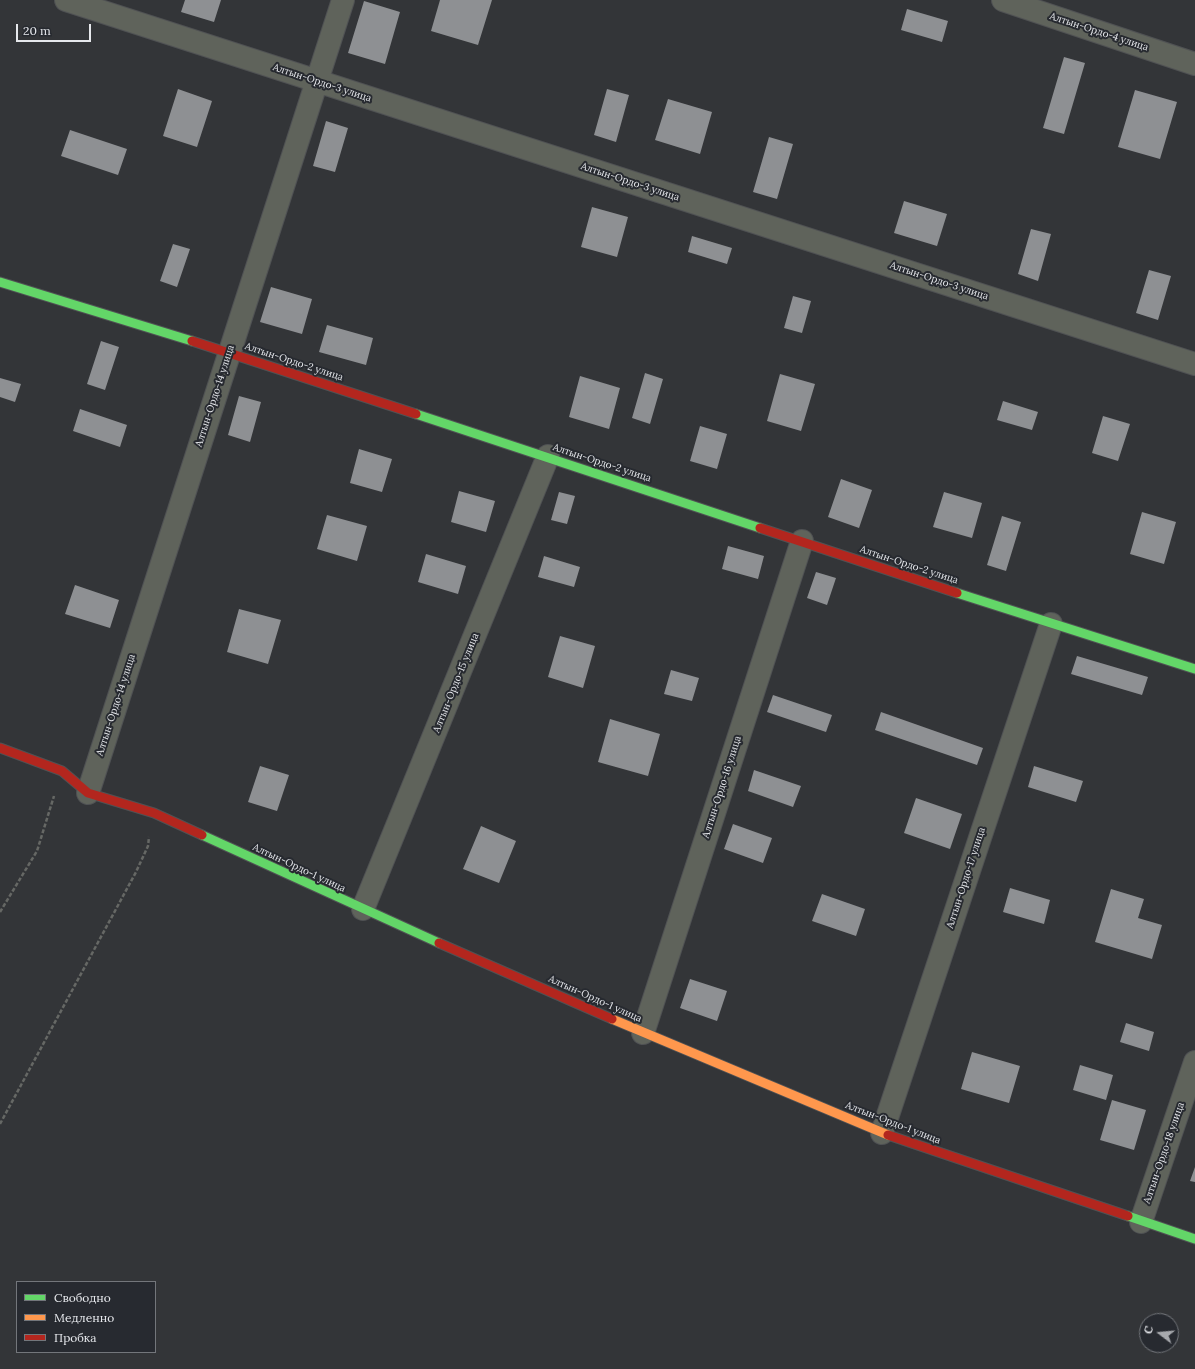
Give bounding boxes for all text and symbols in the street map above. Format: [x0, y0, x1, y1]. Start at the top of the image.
street label: Алтын-Ордо-4 улица [1048, 10, 1150, 54]
scale bar [18, 16, 93, 42]
text: 20 m [23, 23, 51, 38]
street label: Алтын-Ордо-3 улица [271, 61, 373, 105]
street label: Алтын-Ордо-3 улица [579, 160, 681, 204]
street label: Алтын-Ордо-3 улица [888, 259, 990, 303]
street label: Алтын-Ордо-2 улица [243, 340, 345, 384]
street label: Алтын-Ордо-14 улица [193, 344, 237, 448]
street label: Алтын-Ордо-2 улица [551, 441, 653, 485]
street label: Алтын-Ордо-2 улица [858, 543, 960, 587]
street label: Алтын-Ордо-15 улица [431, 631, 481, 735]
street label: Алтын-Ордо-14 улица [94, 653, 138, 757]
street label: Алтын-Ордо-16 улица [700, 734, 744, 840]
street label: Алтын-Ордо-17 улица [944, 826, 988, 930]
street label: Алтын-Ордо-1 улица [251, 841, 347, 895]
street label: Алтын-Ордо-1 улица [546, 973, 644, 1025]
street label: Алтын-Ордо-1 улица [844, 1099, 942, 1147]
street label: Алтын-Ордо-18 улица [1141, 1101, 1187, 1205]
legend [16, 1281, 156, 1353]
text: Свободно [54, 1290, 111, 1305]
text: Медленно [54, 1310, 114, 1325]
north arrow [1139, 1313, 1179, 1353]
text: С [1141, 1324, 1156, 1336]
text: Пробка [54, 1330, 96, 1345]

